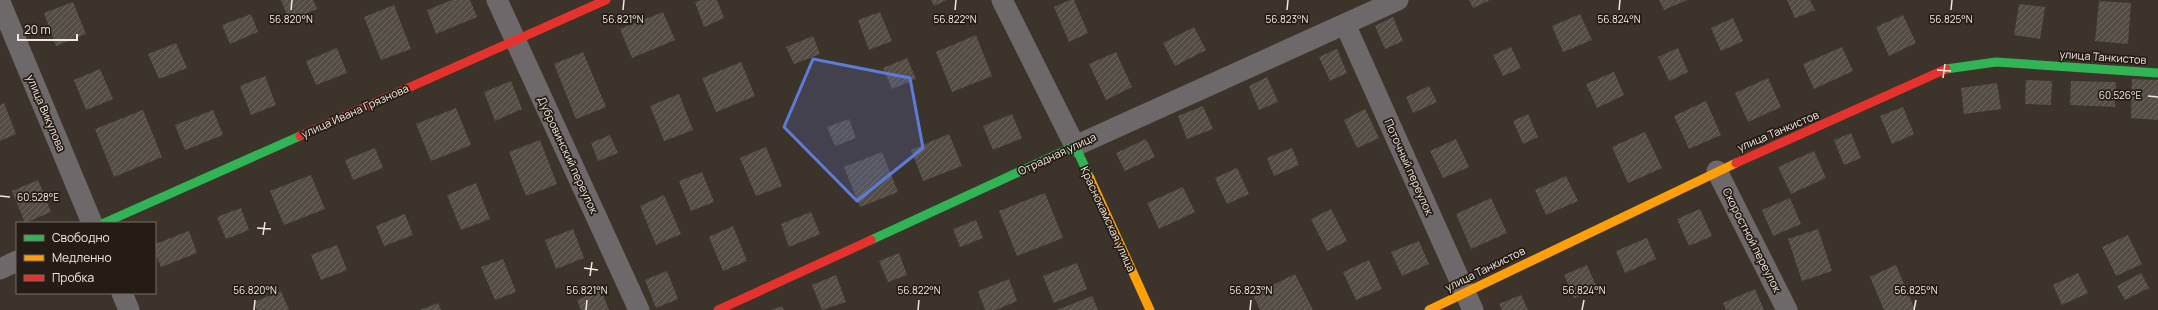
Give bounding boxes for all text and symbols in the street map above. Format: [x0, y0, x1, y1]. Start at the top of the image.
text: 56.820°N [269, 12, 313, 26]
text: 56.821°N [602, 12, 644, 26]
text: 56.822°N [933, 12, 977, 26]
text: 56.823°N [1266, 12, 1309, 26]
text: 56.824°N [1597, 12, 1641, 26]
text: 56.825°N [1929, 12, 1973, 26]
scale bar [18, 16, 77, 42]
text: 20 m [24, 21, 51, 38]
street label: улица Танкистов [2059, 46, 2147, 67]
street label: улица Викулова [24, 72, 69, 154]
street label: улица Ивана Грязнова [299, 80, 411, 141]
text: 60.526°E [2099, 88, 2142, 102]
street label: Дубровинский переулок [535, 94, 602, 216]
street label: улица Танкистов [1735, 107, 1821, 154]
street label: Поточный переулок [1382, 116, 1438, 218]
street label: Отрадная улица [1015, 129, 1098, 178]
street label: Краснокамская улица [1077, 164, 1139, 274]
street label: Скоростной переулок [1720, 185, 1786, 295]
text: 60.528°E [17, 190, 59, 204]
legend [16, 222, 156, 294]
text: Свободно [52, 229, 110, 246]
street label: улица Танкистов [1442, 243, 1527, 294]
text: Медленно [52, 249, 112, 266]
text: Пробка [52, 269, 94, 286]
text: 56.820°N [233, 283, 277, 297]
text: 56.821°N [566, 283, 608, 297]
text: 56.822°N [897, 283, 941, 297]
text: 56.823°N [1230, 283, 1273, 297]
text: 56.824°N [1562, 283, 1606, 297]
text: 56.825°N [1894, 283, 1938, 297]

